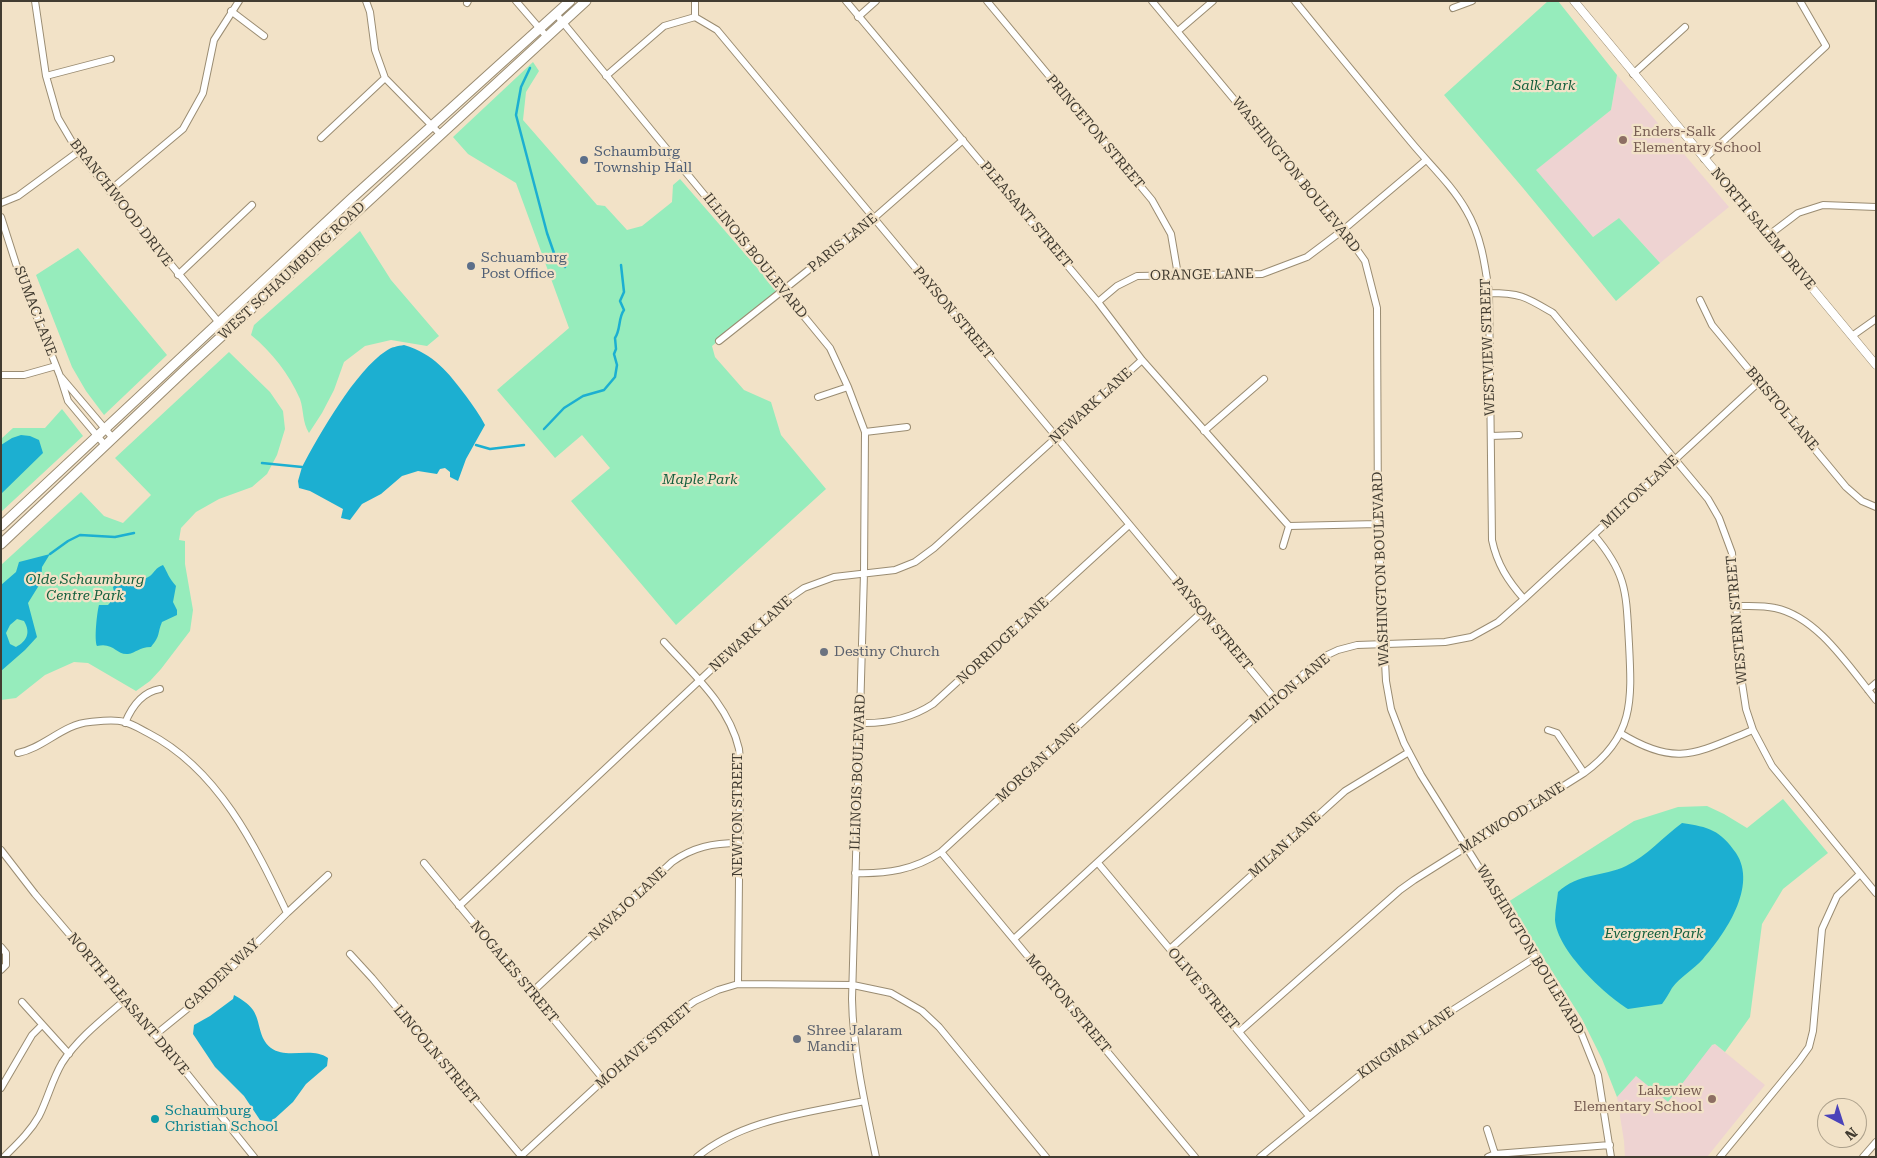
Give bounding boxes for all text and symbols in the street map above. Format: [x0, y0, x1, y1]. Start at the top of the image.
street label: PRINCETON STREET [1042, 72, 1148, 192]
park label: Salk Park [1513, 78, 1575, 94]
street label: WASHINGTON BOULEVARD [1228, 94, 1364, 256]
place label: Enders-Salk Elementary School [1633, 124, 1761, 156]
marker: Enders-Salk Elementary School [1617, 134, 1629, 146]
street label: BRANCHWOOD DRIVE [66, 136, 176, 270]
place label: Schaumburg Township Hall [594, 144, 692, 176]
marker: Schaumburg Township Hall [578, 154, 590, 166]
street label: PLEASANT STREET [977, 158, 1075, 272]
street label: NORTH SALEM DRIVE [1707, 165, 1819, 293]
street label: ILLINOIS BOULEVARD [699, 190, 811, 322]
street label: WEST SCHAUMBURG ROAD [215, 199, 369, 343]
street label: PARIS LANE [805, 210, 881, 276]
place label: Schuamburg Post Office [481, 250, 567, 282]
marker: Schuamburg Post Office [465, 260, 477, 272]
street label: PAYSON STREET [909, 263, 997, 363]
street label: SUMAC LANE [10, 264, 60, 358]
street label: ORANGE LANE [1150, 266, 1254, 284]
street label: WESTVIEW STREET [1477, 278, 1499, 416]
street label: NEWARK LANE [1046, 364, 1136, 448]
street label: BRISTOL LANE [1742, 364, 1822, 454]
street label: MILTON LANE [1598, 452, 1682, 532]
street label: WASHINGTON BOULEVARD [1369, 471, 1393, 667]
park label: Maple Park [662, 472, 738, 488]
street label: WESTERN STREET [1723, 555, 1751, 685]
park label: Olde Schaumburg Centre Park [26, 572, 144, 604]
street label: PAYSON STREET [1168, 574, 1256, 674]
street label: NEWARK LANE [706, 592, 796, 676]
street label: NORRIDGE LANE [953, 594, 1053, 688]
place label: Destiny Church [834, 644, 940, 660]
marker: Destiny Church [818, 646, 830, 658]
street label: MILTON LANE [1246, 650, 1334, 728]
street label: ILLINOIS BOULEVARD [847, 694, 869, 850]
street label: MORGAN LANE [993, 720, 1083, 806]
street label: NEWTON STREET [730, 753, 746, 877]
street label: MAYWOOD LANE [1456, 779, 1568, 857]
street label: MILAN LANE [1246, 808, 1324, 882]
street label: WASHINGTON BOULEVARD [1473, 862, 1587, 1038]
street label: NAVAJO LANE [586, 864, 670, 944]
street label: NOGALES STREET [466, 918, 562, 1026]
park label: Evergreen Park [1604, 926, 1704, 942]
street label: NORTH PLEASANT DRIVE [64, 930, 192, 1078]
street label: GARDEN WAY [181, 936, 263, 1014]
street label: OLIVE STREET [1164, 944, 1242, 1034]
street label: MORTON STREET [1022, 951, 1114, 1057]
street label: MOHAVE STREET [592, 1000, 696, 1092]
street label: LINCOLN STREET [390, 1002, 482, 1108]
street label: KINGMAN LANE [1354, 1003, 1458, 1083]
place label: Shree Jalaram Mandir [807, 1023, 902, 1056]
marker: Shree Jalaram Mandir [791, 1033, 803, 1045]
place label: Lakeview Elementary School [1574, 1083, 1702, 1116]
marker: Lakeview Elementary School [1706, 1093, 1718, 1105]
north arrow [1817, 1098, 1867, 1148]
place label: Schaumburg Christian School [165, 1103, 278, 1136]
marker: Schaumburg Christian School [149, 1113, 161, 1125]
text: N [1842, 1124, 1860, 1143]

